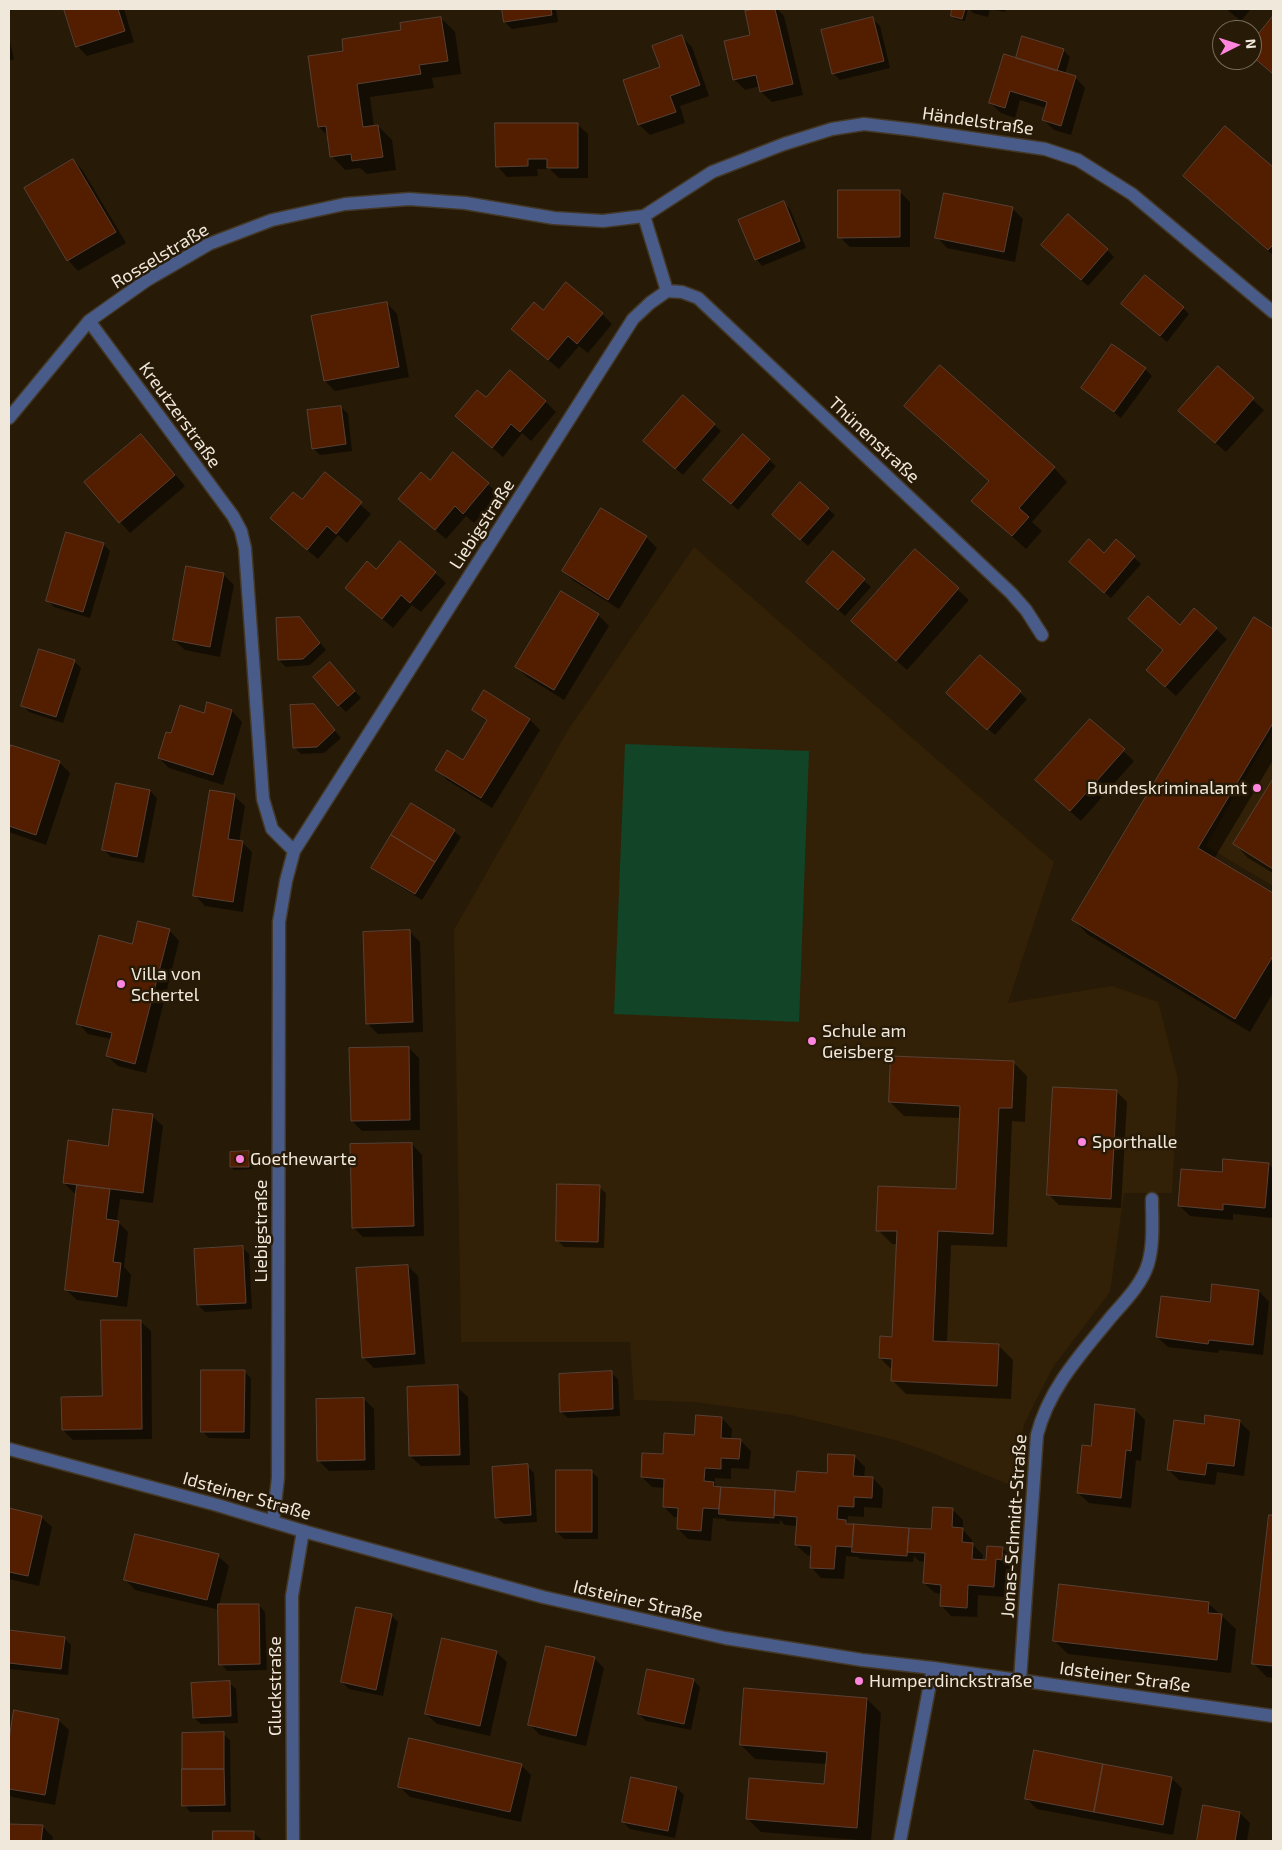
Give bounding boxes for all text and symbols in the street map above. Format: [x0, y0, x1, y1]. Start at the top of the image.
north arrow [1212, 20, 1262, 70]
text: N [1243, 38, 1260, 50]
street label: Händelstraße [921, 102, 1035, 140]
street label: Rosselstraße [108, 219, 212, 293]
street label: Kreutzerstraße [134, 358, 226, 472]
street label: Thünenstraße [824, 392, 924, 488]
street label: Liebigstraße [445, 475, 519, 573]
place label: Bundeskriminalamt [1087, 777, 1247, 799]
marker: Bundeskriminalamt [1251, 782, 1263, 794]
place label: Villa von Schertel [131, 963, 201, 1006]
marker: Villa von Schertel [115, 978, 127, 990]
place label: Schule am Geisberg [822, 1020, 906, 1062]
marker: Schule am Geisberg [806, 1035, 818, 1047]
place label: Sporthalle [1092, 1131, 1178, 1153]
marker: Sporthalle [1076, 1136, 1088, 1148]
place label: Goethewarte [250, 1148, 357, 1170]
marker: Goethewarte [234, 1153, 246, 1165]
street label: Liebigstraße [250, 1179, 272, 1283]
street label: Jonas-Schmidt-Straße [997, 1433, 1031, 1619]
street label: Idsteiner Straße [180, 1467, 314, 1525]
street label: Idsteiner Straße [571, 1576, 705, 1626]
street label: Gluckstraße [264, 1636, 286, 1736]
street label: Idsteiner Straße [1058, 1657, 1192, 1697]
place label: Humperdinckstraße [869, 1670, 1032, 1692]
marker: Humperdinckstraße [853, 1675, 865, 1687]

